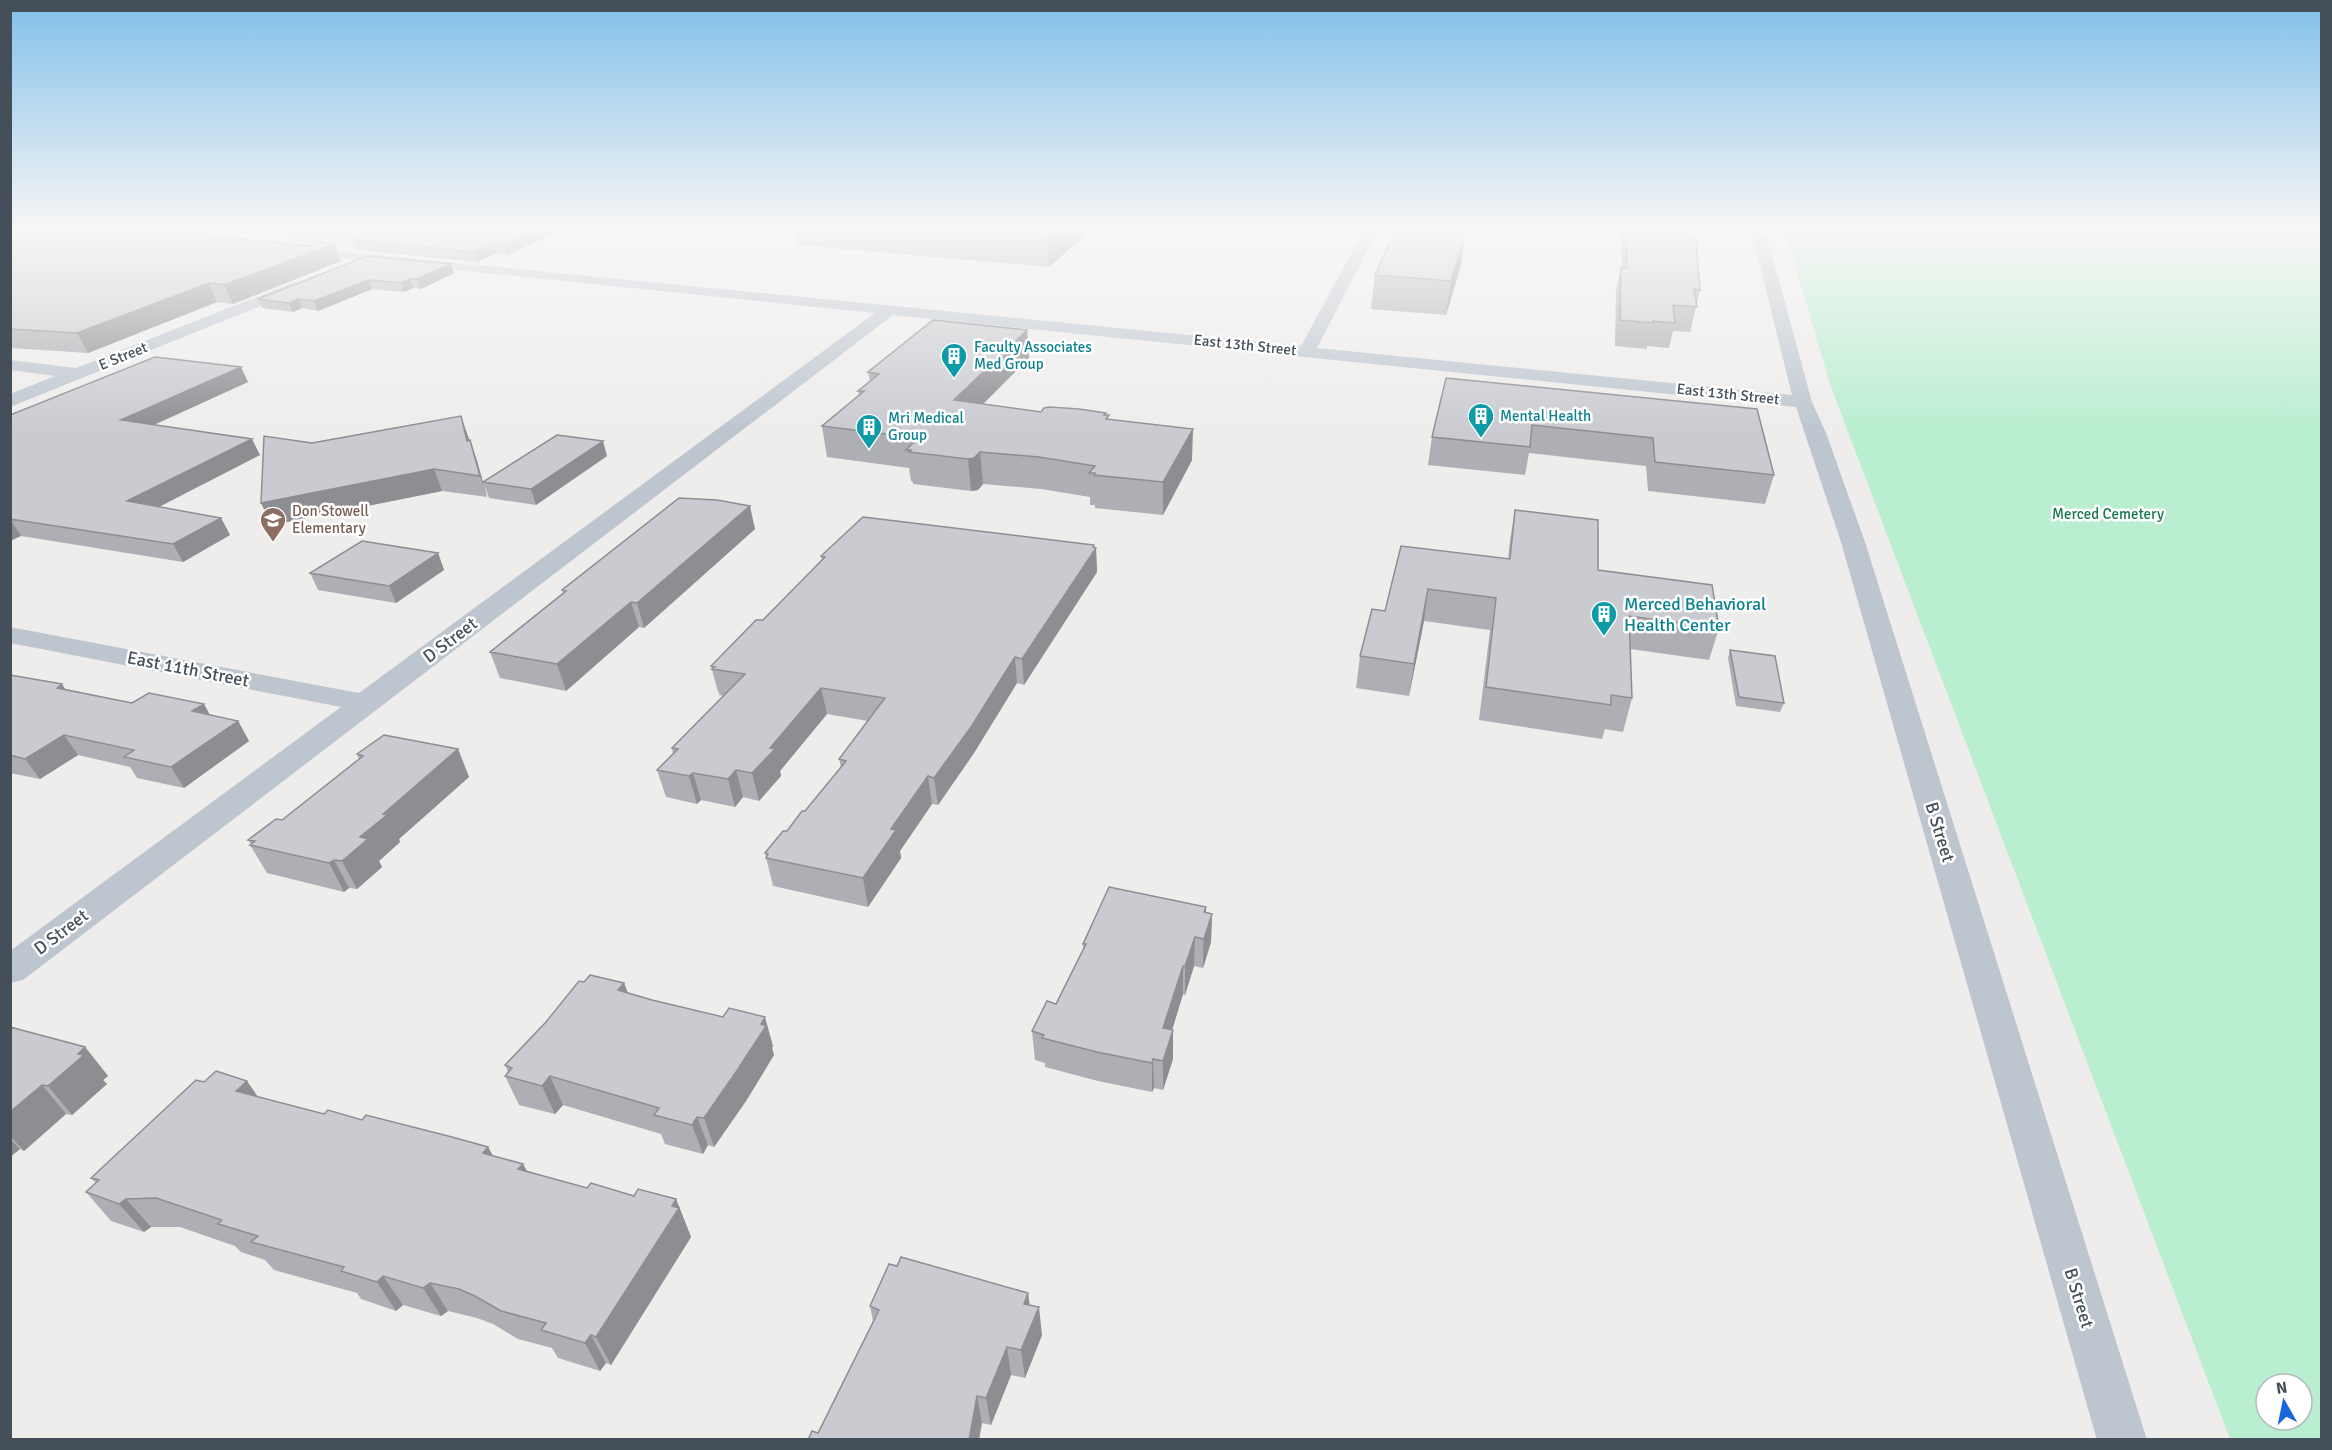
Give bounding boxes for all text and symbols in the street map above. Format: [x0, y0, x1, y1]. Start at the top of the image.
street label: East 13th Street [1193, 331, 1297, 359]
street label: E Street [96, 338, 150, 374]
place label: Faculty Associates Med Group [974, 338, 1092, 373]
building icon: Faculty Associates Med Group [939, 341, 969, 379]
street label: East 13th Street [1676, 380, 1780, 408]
building icon: Mental Health [1466, 401, 1496, 439]
place label: Mental Health [1500, 407, 1591, 425]
place label: Mri Medical Group [888, 409, 964, 444]
building icon: Mri Medical Group [854, 412, 884, 450]
place label: Don Stowell Elementary [292, 502, 369, 537]
school or university icon: Don Stowell Elementary [258, 505, 288, 543]
park label: Merced Cemetery [2052, 505, 2164, 523]
place label: Merced Behavioral Health Center [1624, 593, 1766, 636]
building icon: Merced Behavioral Health Center [1589, 599, 1619, 637]
street label: D Street [418, 612, 482, 668]
street label: East 11th Street [125, 646, 251, 692]
street label: B Street [1920, 799, 1960, 865]
street label: D Street [29, 904, 93, 960]
street label: B Street [2059, 1265, 2099, 1331]
north arrow [2254, 1372, 2314, 1432]
text: N [2275, 1377, 2289, 1399]

